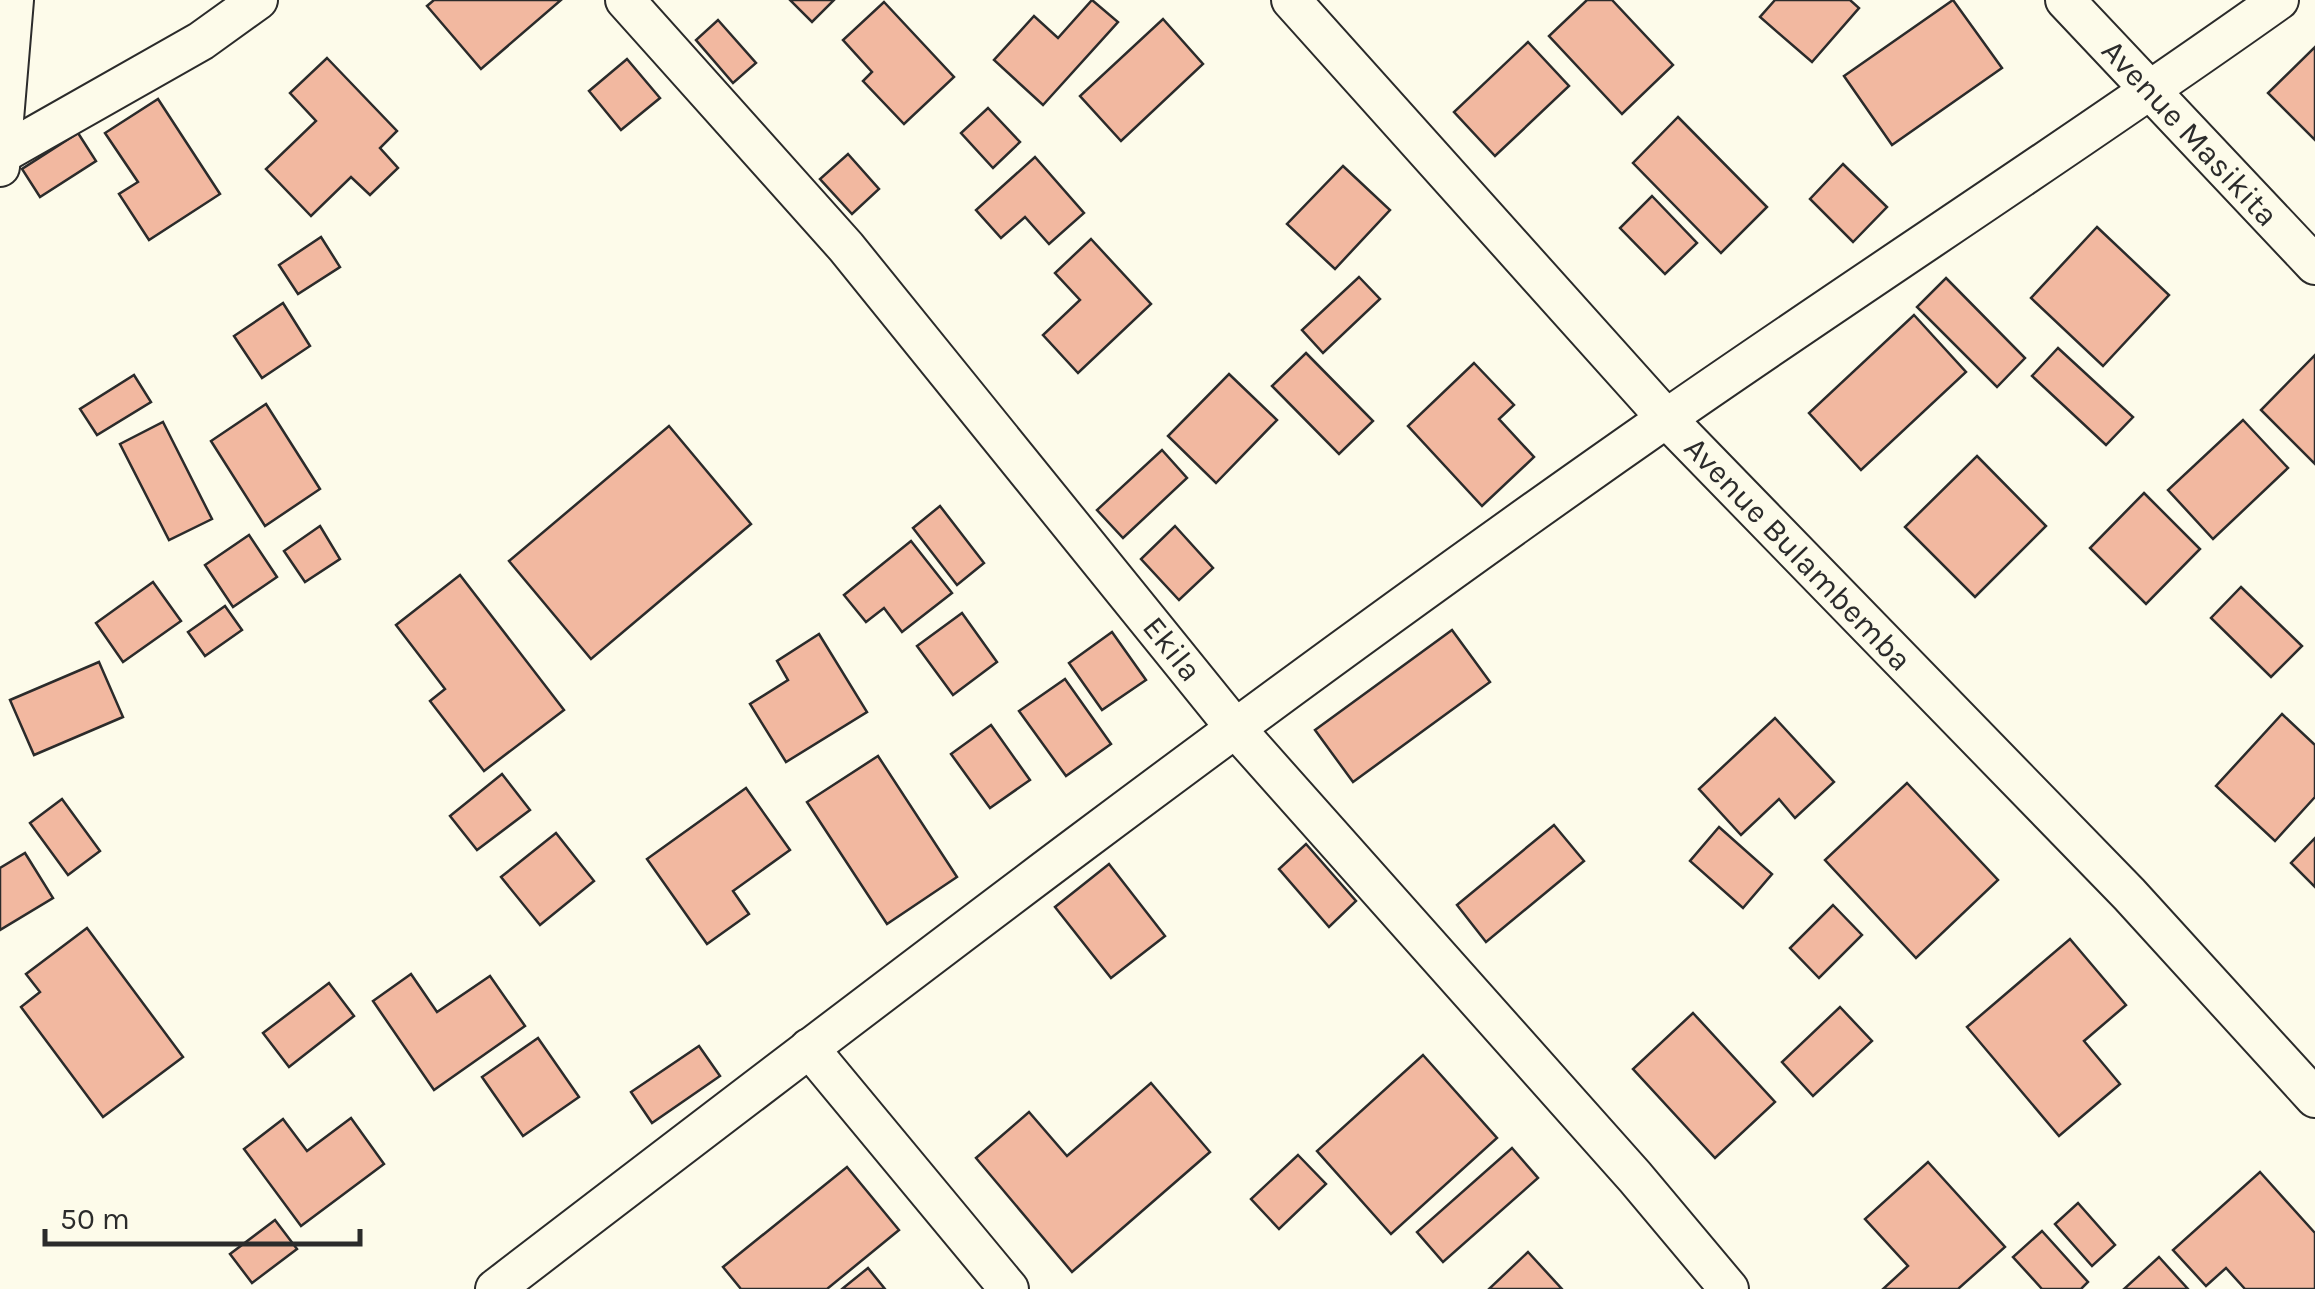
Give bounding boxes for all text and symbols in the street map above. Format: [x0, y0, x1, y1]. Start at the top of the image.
street label: Avenue Masikita [2094, 32, 2286, 234]
street label: Avenue Bulambemba [1677, 429, 1919, 679]
street label: Ekila [1135, 609, 1209, 689]
scale bar [45, 1184, 360, 1246]
text: 50 m [60, 1201, 130, 1237]

